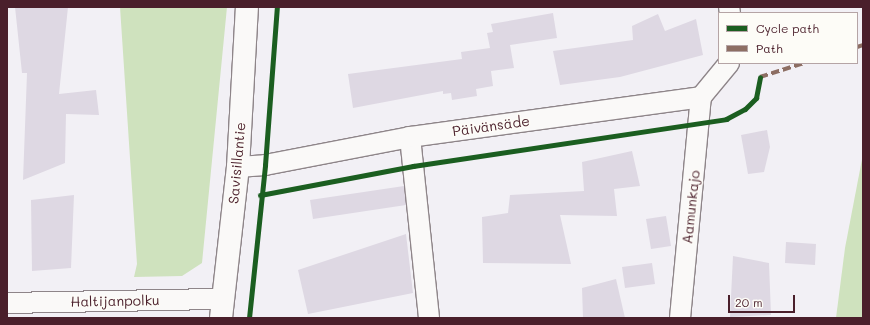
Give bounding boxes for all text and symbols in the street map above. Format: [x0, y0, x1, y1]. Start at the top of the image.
legend [718, 12, 858, 64]
text: Cycle path [756, 20, 819, 36]
text: Path [756, 40, 783, 56]
street label: Päivänsäde [451, 112, 531, 140]
street label: Savisillantie [225, 121, 249, 205]
street label: Aamunkajo [679, 169, 703, 245]
scale bar [730, 287, 797, 313]
street label: Haltijanpolku [70, 292, 160, 310]
text: 20 m [735, 294, 763, 310]

